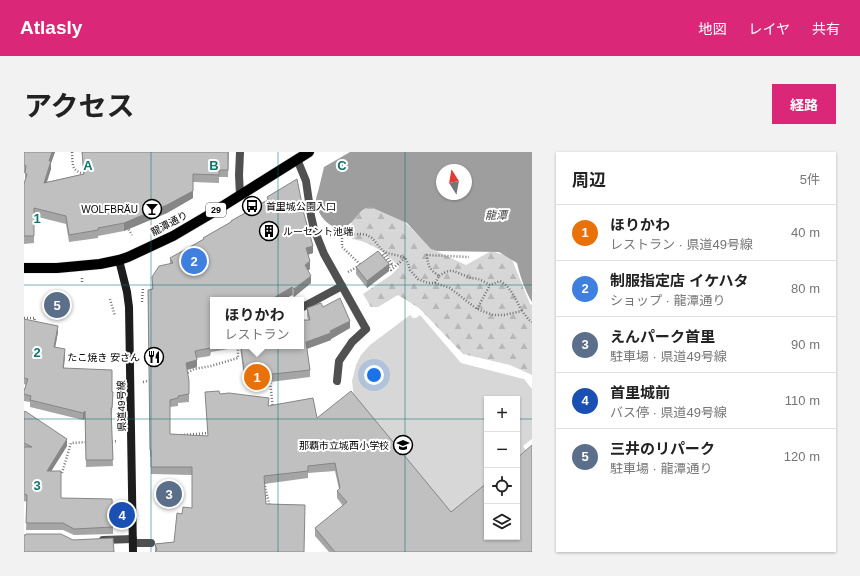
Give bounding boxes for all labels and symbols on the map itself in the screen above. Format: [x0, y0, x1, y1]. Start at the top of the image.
text: A [83, 158, 93, 173]
text: B [209, 158, 219, 173]
text: C [337, 158, 347, 173]
north arrow [436, 164, 472, 200]
bus stop icon: 首里城公園入口 [241, 195, 263, 217]
bar icon: WOLFBRÄU [141, 198, 163, 220]
place label: 首里城公園入口 [266, 201, 336, 212]
road number: 29 [206, 203, 226, 217]
place label: WOLFBRÄU [81, 204, 138, 215]
street label: 龍潭通り [149, 209, 189, 238]
water label: 龍潭 [485, 209, 509, 221]
text: 1 [33, 211, 41, 226]
building icon: ルーセント池端 [258, 220, 280, 242]
place label: ルーセント池端 [283, 226, 353, 237]
pin: 2 [181, 246, 207, 276]
pin: 5 [44, 290, 70, 320]
text: 2 [33, 345, 41, 360]
restaurant icon: たこ焼き 安さん [143, 346, 165, 368]
place label: たこ焼き 安さん [67, 352, 140, 363]
pin: 1 [244, 362, 270, 392]
your location [364, 365, 384, 385]
street label: 県道49号線 [116, 380, 127, 432]
school or university icon: 那覇市立城西小学校 [392, 434, 414, 456]
place label: 那覇市立城西小学校 [299, 440, 389, 451]
text: 3 [33, 478, 41, 493]
pin: 3 [156, 479, 182, 509]
pin: 4 [109, 500, 135, 530]

